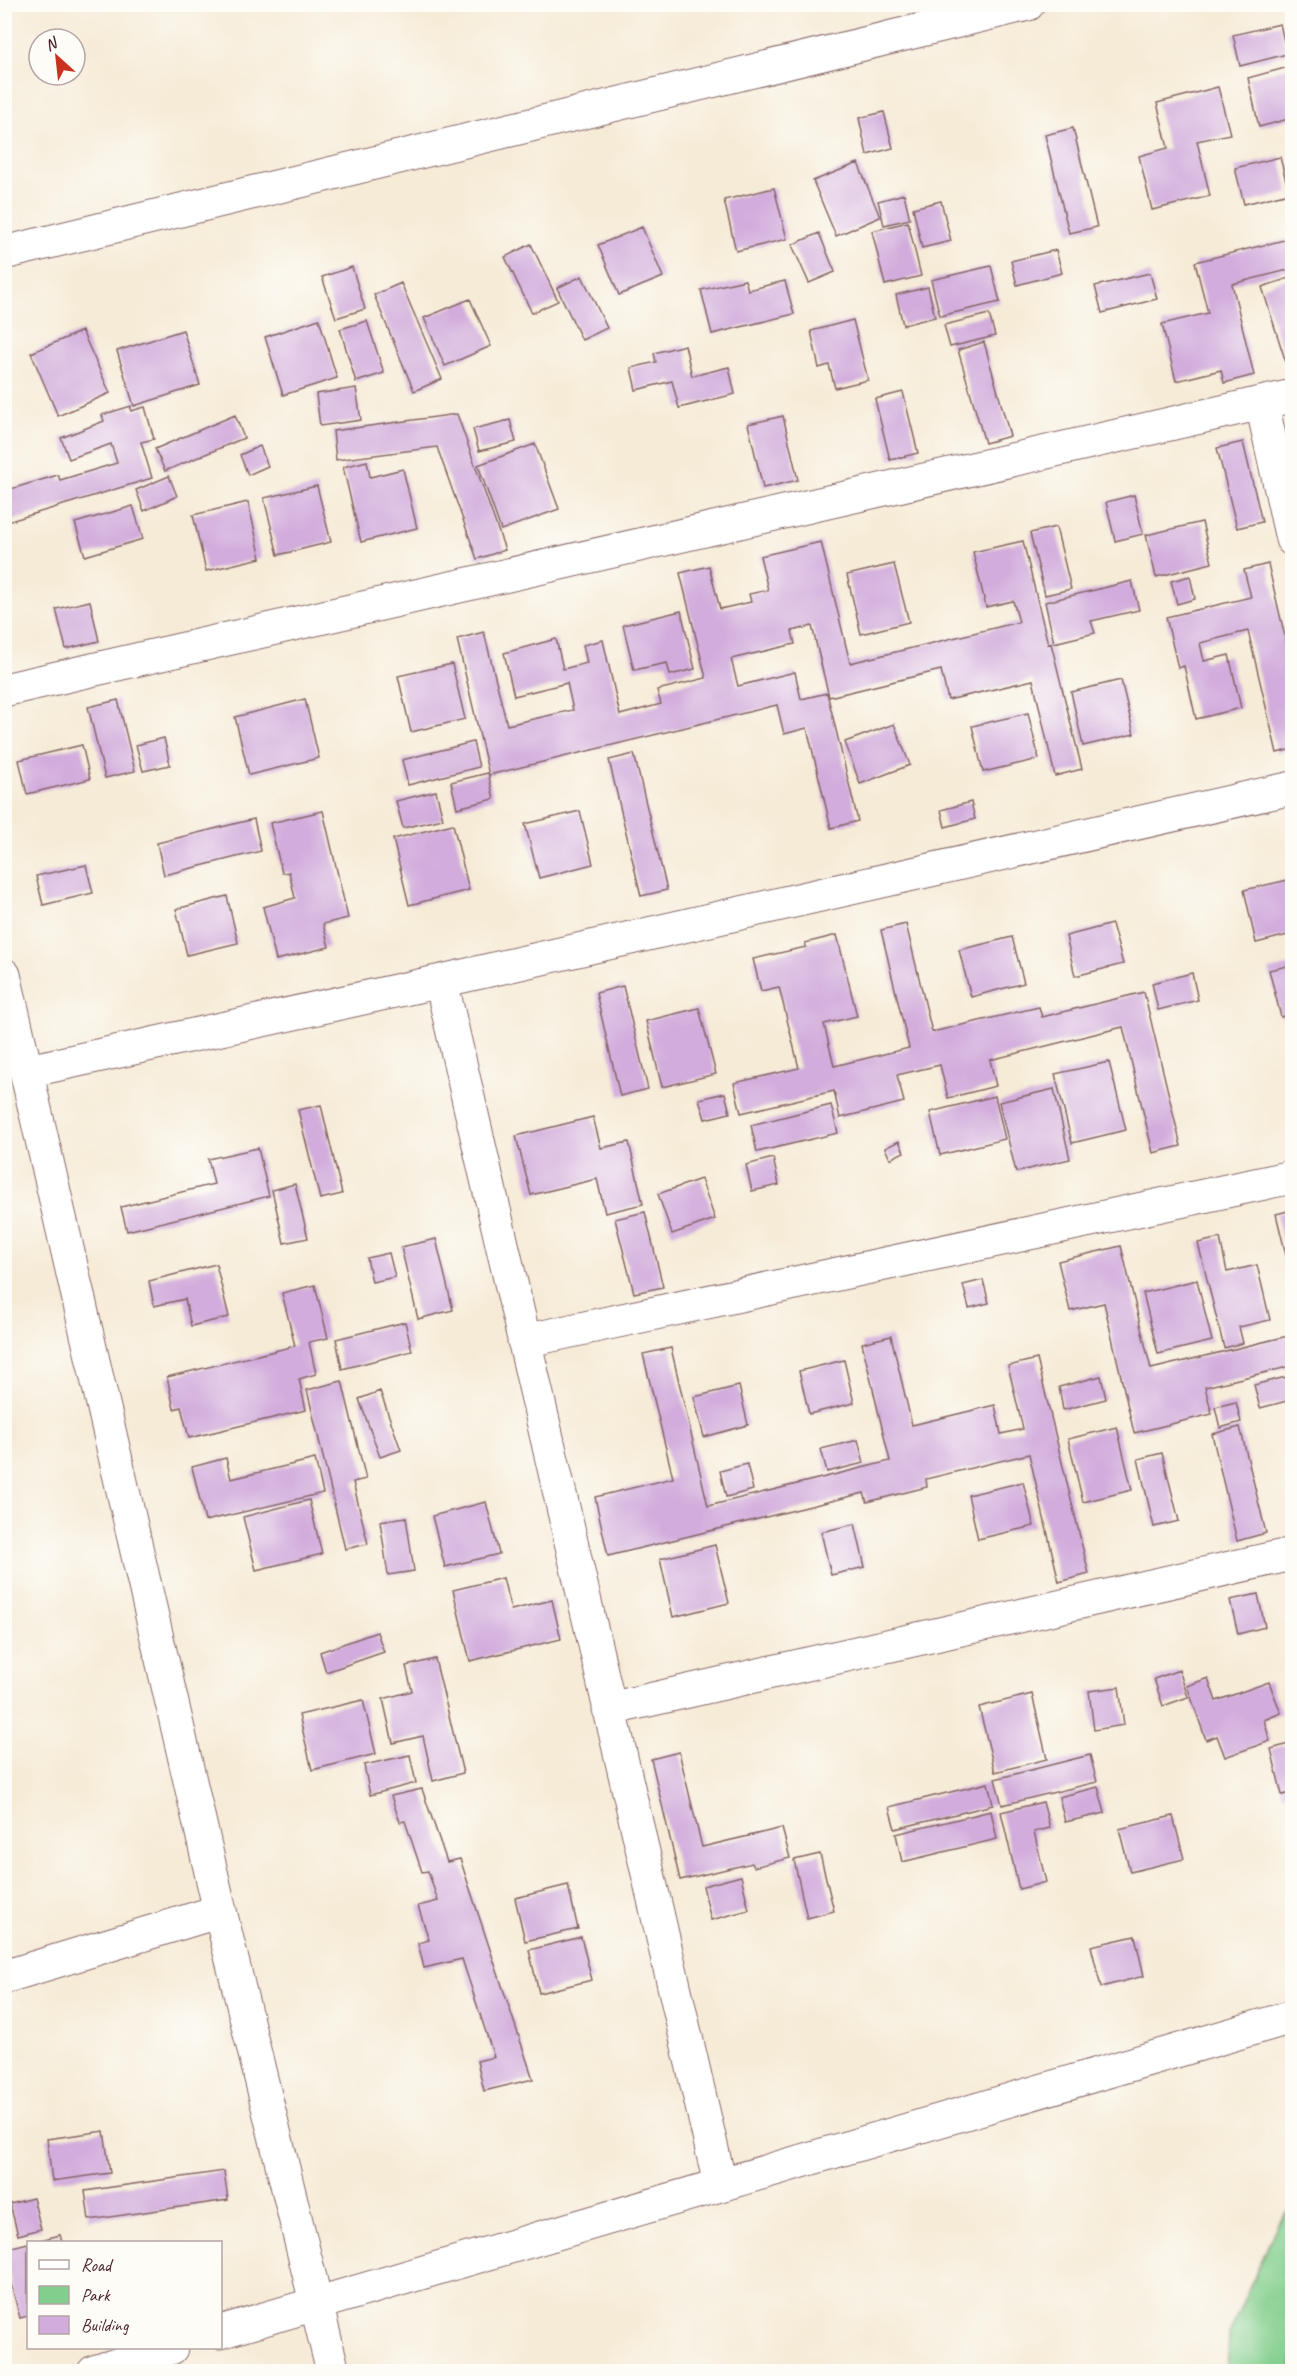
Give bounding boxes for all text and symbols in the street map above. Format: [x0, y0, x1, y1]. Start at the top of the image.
north arrow [27, 27, 87, 87]
text: N [42, 32, 62, 56]
legend [27, 2241, 222, 2349]
text: Road [81, 2254, 114, 2276]
text: Park [81, 2284, 111, 2306]
text: Building [81, 2314, 130, 2336]

